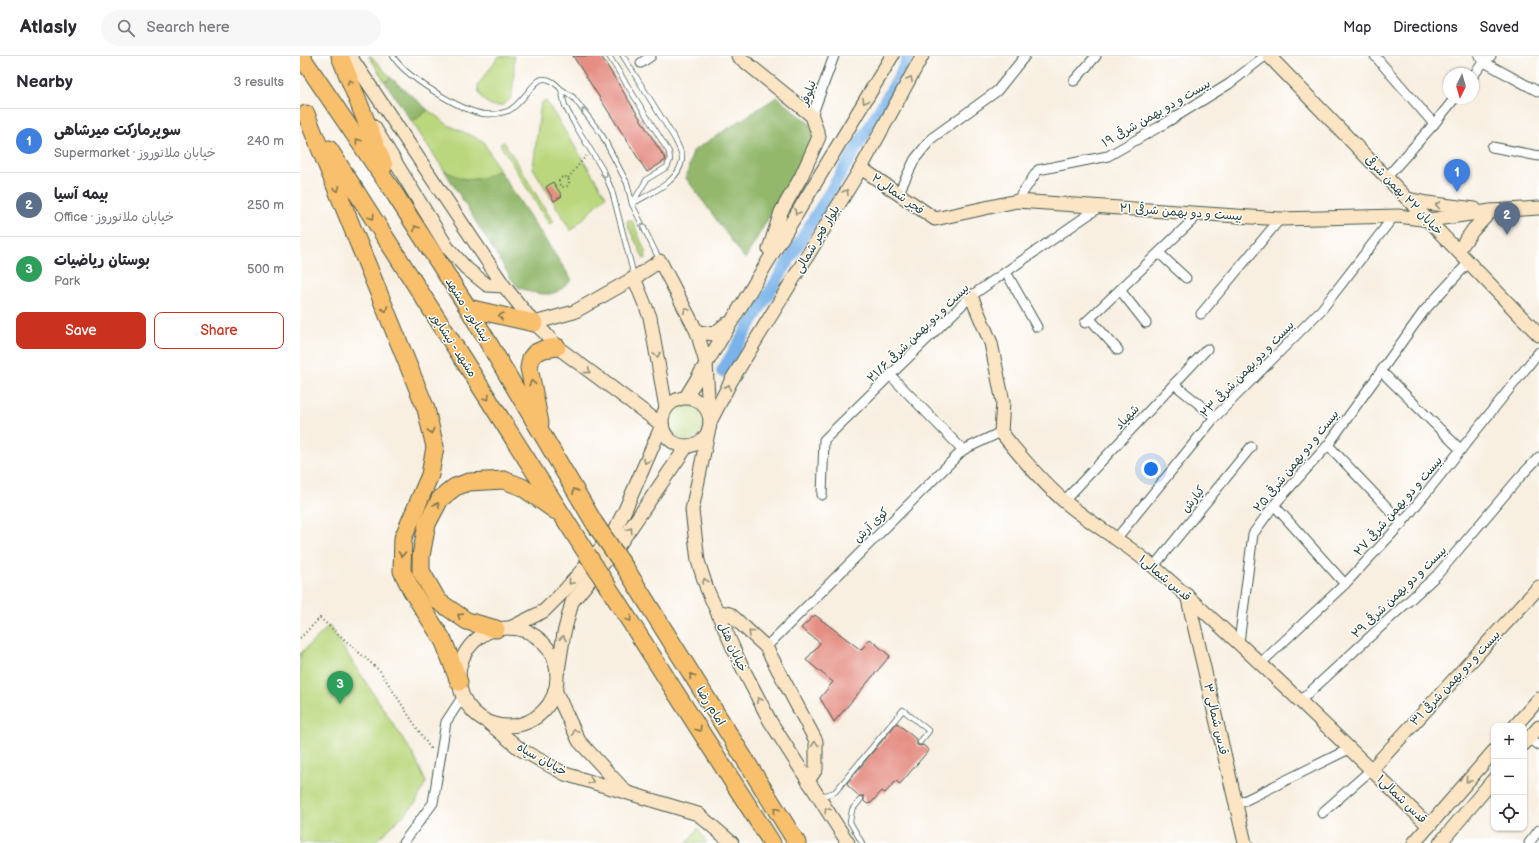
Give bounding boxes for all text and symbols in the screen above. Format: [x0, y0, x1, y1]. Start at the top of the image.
search box [101, 10, 381, 46]
text: Atlasly [20, 16, 77, 39]
icon: search [115, 17, 137, 39]
text: Search here [147, 18, 230, 37]
text: Map [1343, 19, 1371, 36]
text: Directions [1393, 19, 1458, 36]
text: Saved [1480, 19, 1519, 36]
north arrow [1443, 68, 1479, 104]
text: Nearby [16, 72, 73, 92]
text: 3 results [233, 74, 284, 90]
one-way arrow [905, 76, 912, 83]
street label: بیست و دو بهمن شرقی ۱۹ [1099, 76, 1213, 151]
one-way arrow [347, 78, 355, 85]
street label: نیلوفر [797, 78, 820, 109]
one-way arrow [862, 97, 869, 104]
one-way arrow [582, 108, 589, 115]
text: سوپرمارکت میرشاهی [54, 121, 181, 140]
text: 1 [26, 133, 32, 149]
text: 240 m [247, 133, 284, 149]
one-way arrow [356, 138, 363, 145]
text: Supermarket · خیابان ملانوروز [54, 145, 216, 161]
street label: خیابان ۲۲ بهمن شرقی [1362, 152, 1446, 238]
pin: 1 [1444, 159, 1470, 192]
one-way arrow [601, 171, 609, 178]
street label: فجر شمالی۲ [868, 171, 927, 218]
text: بیمه آسیا [54, 185, 108, 204]
one-way arrow [332, 185, 340, 192]
one-way arrow [841, 189, 849, 196]
text: 2 [25, 197, 33, 213]
text: 250 m [247, 197, 284, 213]
street label: بیست و دو بهمن شرقی ۲۱ [1119, 201, 1243, 224]
one-way arrow [1435, 201, 1441, 210]
pin: 2 [1494, 202, 1520, 235]
street label: بلوار فجر شمالی [791, 203, 844, 276]
one-way arrow [795, 208, 802, 215]
text: Office · خیابان ملانوروز [54, 209, 174, 225]
one-way arrow [368, 213, 375, 220]
one-way arrow [640, 222, 648, 230]
one-way arrow [414, 226, 421, 233]
text: بوستان ریاضیات [54, 251, 150, 270]
text: 3 [25, 261, 33, 277]
text: 500 m [247, 261, 284, 277]
text: Park [54, 273, 80, 289]
street label: نیشابور - مشهد [442, 275, 493, 345]
street label: بیست و دو بهمن شرقی ۲۱/۶ [864, 281, 972, 386]
one-way arrow [381, 306, 389, 313]
one-way arrow [683, 307, 690, 314]
street label: مشهد - نیشابور [427, 310, 480, 380]
button: Save [16, 312, 146, 349]
button: Share [154, 312, 284, 349]
one-way arrow [498, 312, 504, 320]
street label: بیست و دو بهمن شرقی ۲۳ [1197, 318, 1297, 421]
one-way arrow [652, 352, 660, 358]
one-way arrow [584, 366, 591, 373]
one-way arrow [528, 380, 537, 386]
one-way arrow [723, 384, 731, 391]
one-way arrow [483, 394, 490, 401]
street label: شهیاد [1112, 402, 1143, 433]
street label: بیست و دو بهمن شرقی ۲۵ [1251, 407, 1342, 515]
one-way arrow [426, 427, 435, 434]
street label: بیست و دو بهمن شرقی ۲۷ [1351, 453, 1446, 559]
one-way arrow [643, 457, 651, 464]
your location [1141, 459, 1161, 479]
street label: کیارش [1178, 483, 1209, 516]
one-way arrow [573, 488, 580, 495]
one-way arrow [432, 502, 440, 510]
street label: کوی آرش [851, 505, 892, 546]
one-way arrow [625, 527, 633, 534]
street label: بیست و دو بهمن شرقی ۲۹ [1349, 543, 1450, 642]
one-way arrow [398, 551, 406, 557]
street label: قدس شمالی۱ [1135, 552, 1194, 605]
one-way arrow [569, 578, 576, 585]
one-way arrow [701, 578, 710, 585]
one-way arrow [457, 613, 464, 621]
one-way arrow [624, 615, 631, 622]
street label: خیابان هتل [715, 620, 750, 674]
street label: بیست و دو بهمن شرقی ۳۱ [1407, 627, 1503, 729]
one-way arrow [748, 631, 756, 638]
one-way arrow [558, 635, 567, 642]
pin: 3 [327, 671, 353, 704]
one-way arrow [690, 673, 697, 680]
street label: قدس شمالی ۳ [1200, 682, 1231, 756]
street label: امام رضا [692, 684, 728, 729]
one-way arrow [756, 696, 763, 704]
map controls [1491, 723, 1527, 831]
button: + [1491, 723, 1527, 759]
one-way arrow [694, 725, 702, 732]
one-way arrow [572, 729, 580, 737]
street label: خیابان سپاه [514, 740, 570, 779]
one-way arrow [811, 741, 820, 748]
button: − [1491, 759, 1527, 795]
street label: قدس شمالی۱ [1373, 772, 1430, 827]
one-way arrow [1466, 775, 1473, 783]
one-way arrow [587, 777, 594, 785]
button: locate [1491, 795, 1527, 831]
one-way arrow [773, 807, 781, 814]
one-way arrow [824, 807, 832, 814]

